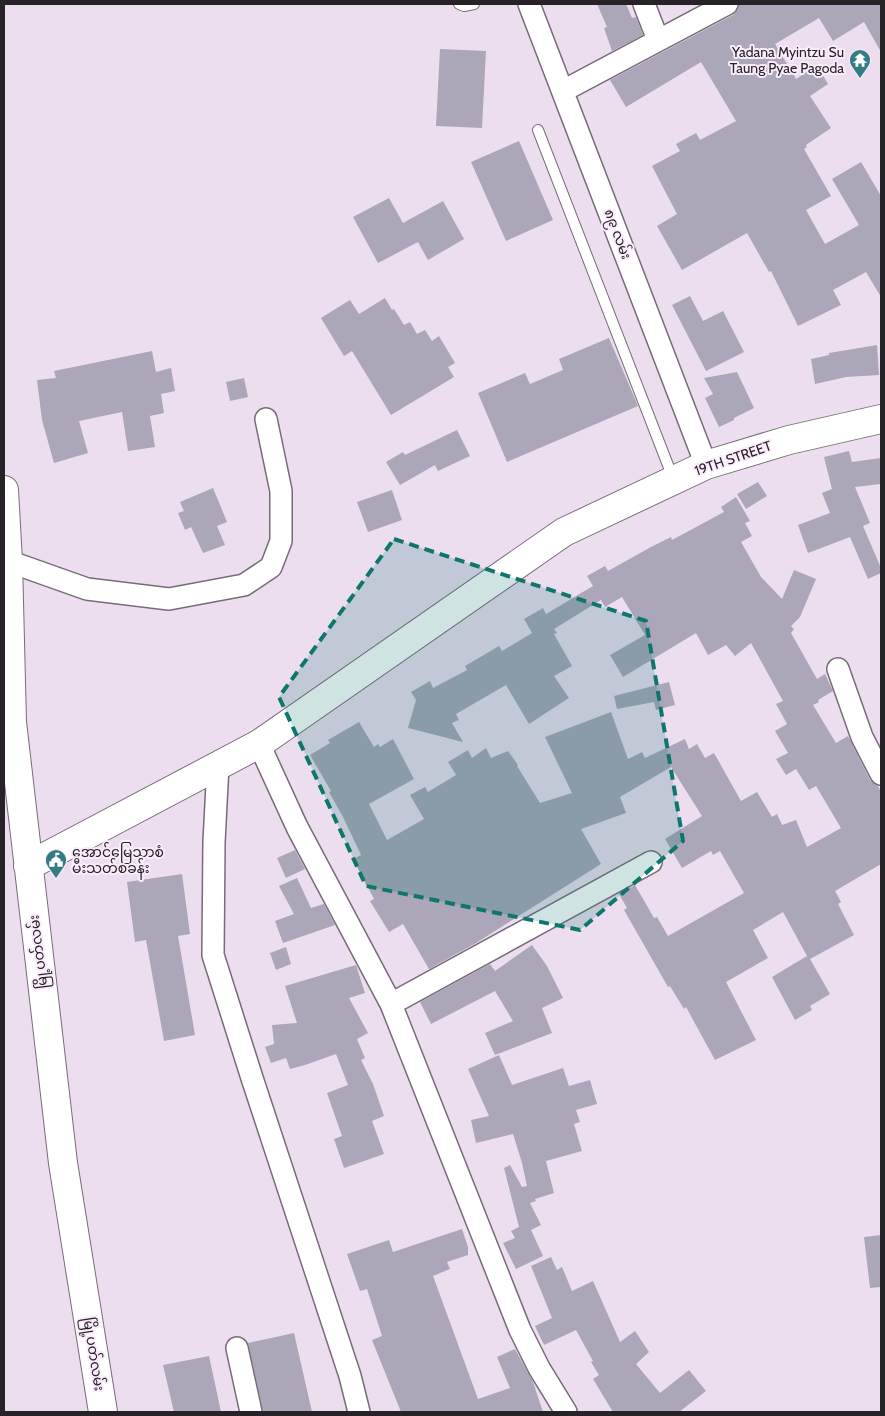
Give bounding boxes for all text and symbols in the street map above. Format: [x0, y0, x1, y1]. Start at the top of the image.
place label: Yadana Myintzu Su Taung Pyae Pagoda [730, 43, 844, 77]
temple icon: Yadana Myintzu Su Taung Pyae Pagoda [848, 48, 872, 79]
street label: ၈၉ လမ်း [597, 206, 637, 263]
street label: 19TH STREET [692, 436, 774, 480]
place label: အောင်မြေသာစံ မီးသတ်စခန်း [72, 842, 164, 880]
public building icon: အောင်မြေသာစံ မီးသတ်စခန်း [44, 848, 68, 879]
street label: မြို့ပတ်လမ်း [24, 914, 54, 990]
street label: မြို့ပတ်လမ်း [76, 1316, 110, 1393]

